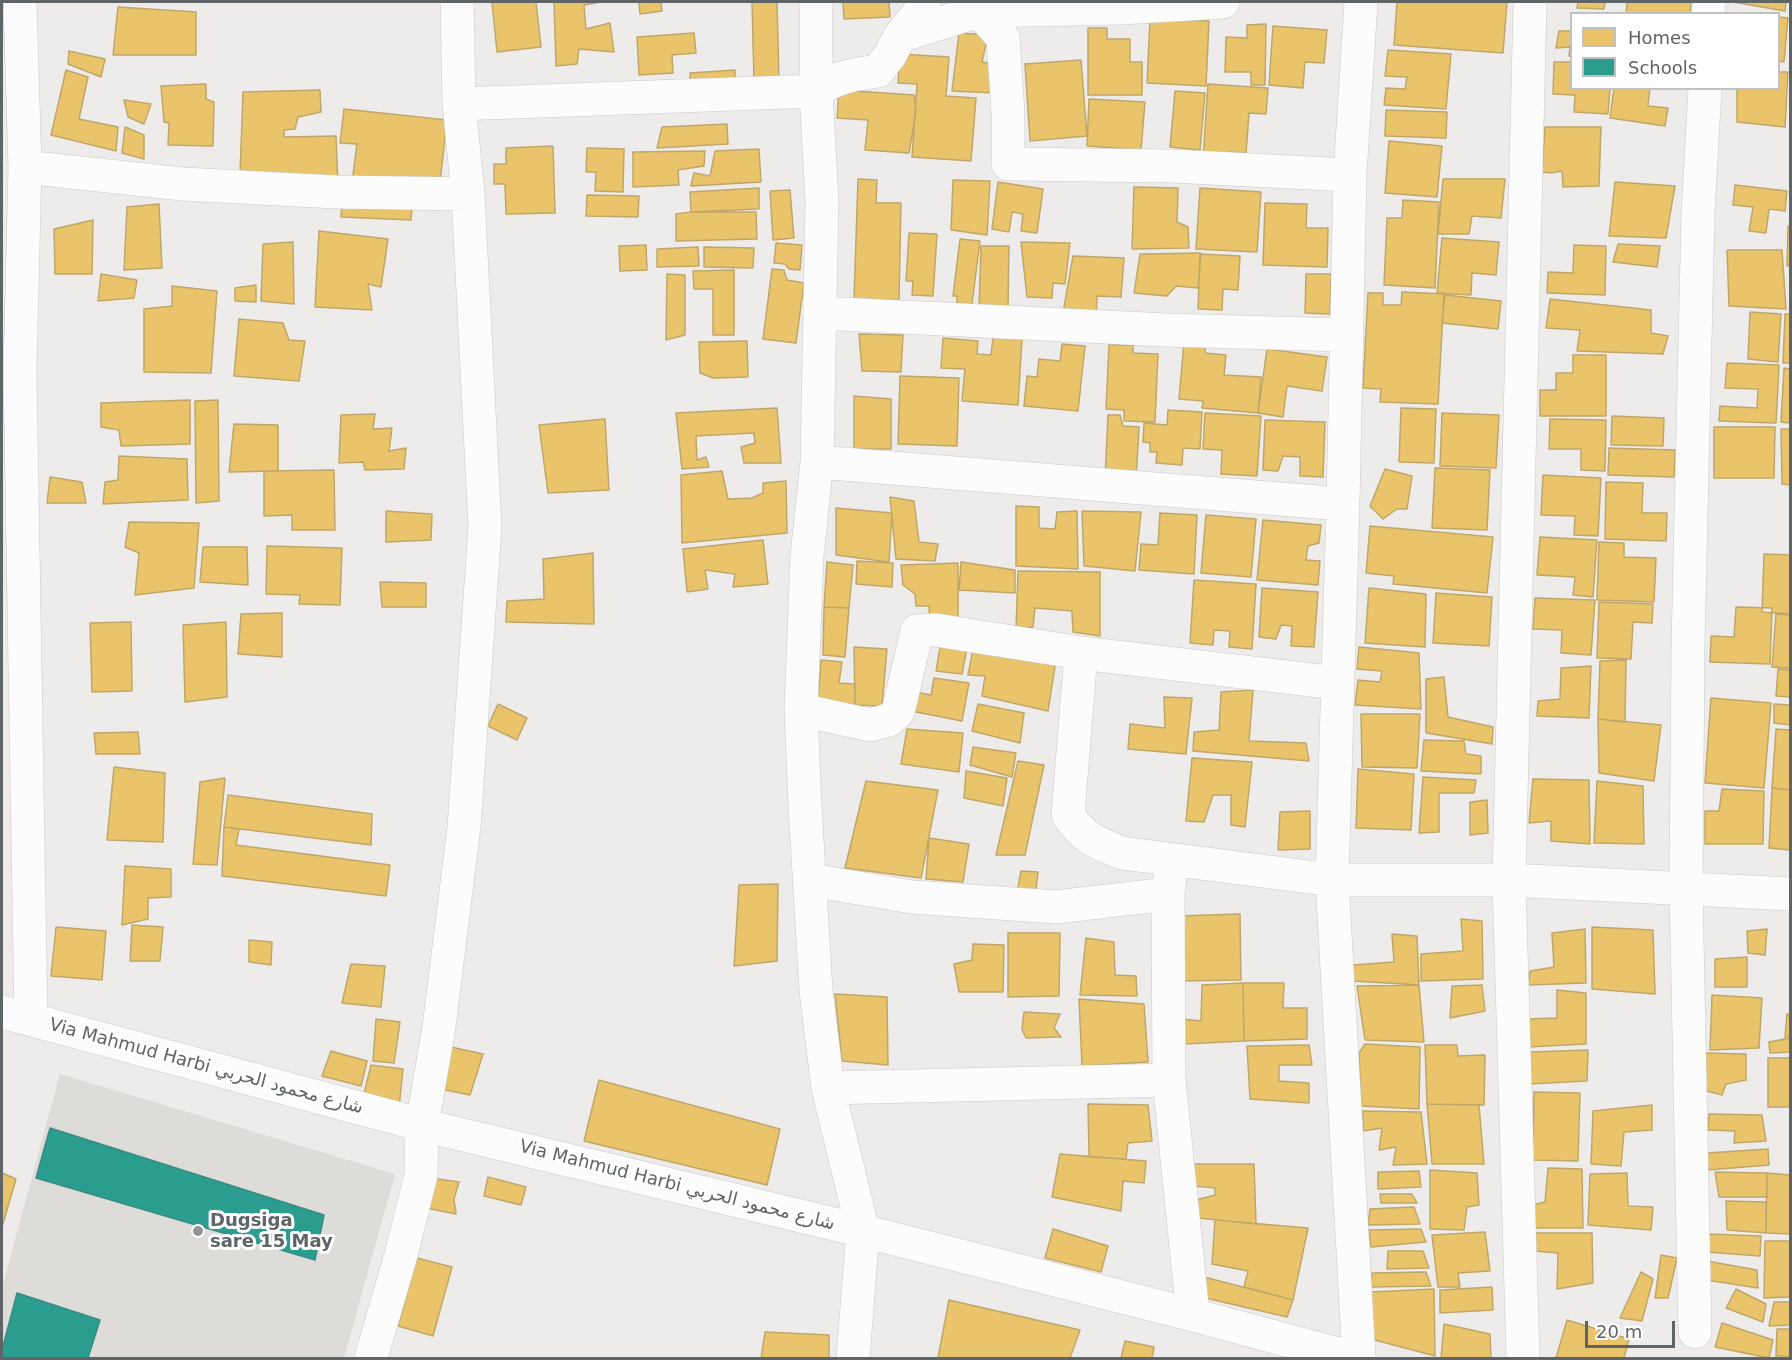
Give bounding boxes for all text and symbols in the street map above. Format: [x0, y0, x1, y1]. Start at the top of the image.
legend [1570, 12, 1780, 90]
text: Homes [1628, 27, 1691, 48]
text: Schools [1628, 57, 1697, 78]
street label: Via Mahmud Harbi شارع محمود الحربي [47, 1015, 365, 1119]
street label: Via Mahmud Harbi شارع محمود الحربي [517, 1136, 837, 1236]
place label: Dugsiga sare 15 May [210, 1210, 333, 1252]
marker: Dugsiga sare 15 May [191, 1224, 205, 1238]
scale bar [1588, 1309, 1678, 1347]
text: 20 m [1596, 1321, 1642, 1342]

